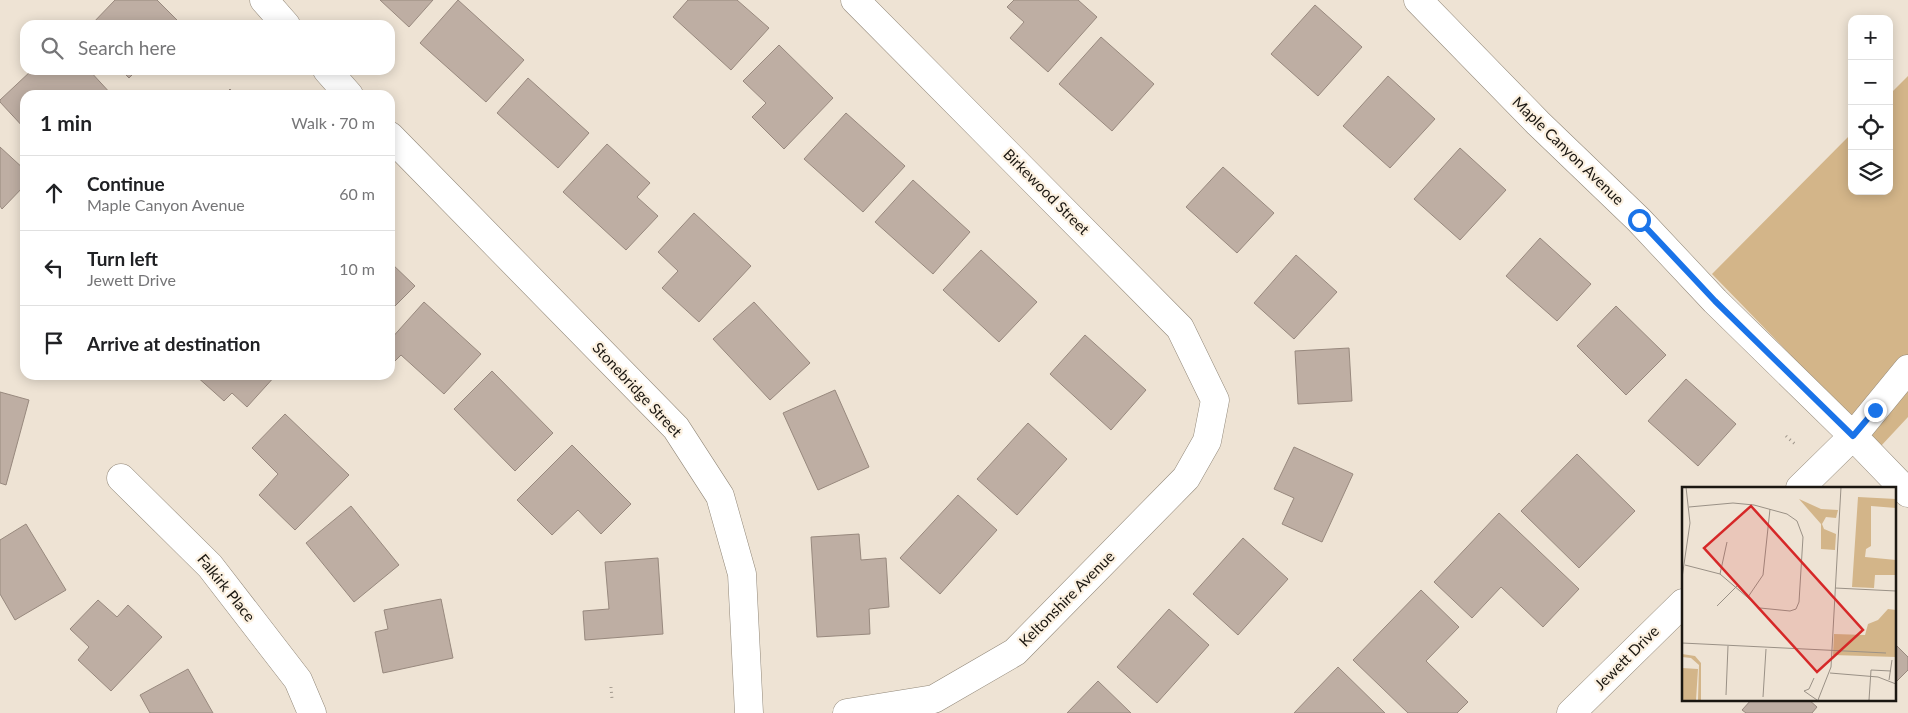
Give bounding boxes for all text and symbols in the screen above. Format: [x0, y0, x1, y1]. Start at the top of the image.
map controls [1848, 15, 1893, 195]
button: + [1848, 15, 1893, 60]
search box [20, 20, 395, 75]
icon: search [38, 34, 66, 62]
text: Search here [78, 36, 176, 59]
button: − [1848, 60, 1893, 105]
street label: Maple Canyon Avenue [1509, 92, 1628, 208]
button: locate [1848, 105, 1893, 150]
text: 1 min [40, 110, 92, 135]
text: Walk · 70 m [291, 113, 375, 132]
street label: Birkewood Street [1000, 145, 1094, 238]
button: layers [1848, 150, 1893, 195]
text: Continue [87, 172, 165, 195]
icon: ahead [40, 179, 68, 207]
text: 60 m [339, 184, 375, 203]
text: Maple Canyon Avenue [87, 195, 245, 214]
route start [1628, 209, 1651, 232]
text: Turn left [87, 247, 158, 270]
icon: left [40, 254, 68, 282]
text: 10 m [339, 259, 375, 278]
text: Jewett Drive [87, 270, 176, 289]
icon: arrive [40, 329, 68, 357]
text: Arrive at destination [87, 332, 260, 355]
street label: Stonebridge Street [589, 338, 687, 441]
route end [1864, 399, 1887, 422]
inset map [1682, 487, 1896, 700]
street label: Keltonshire Avenue [1015, 547, 1118, 650]
street label: Falkirk Place [194, 550, 259, 625]
street label: Jewett Drive [1590, 621, 1662, 693]

